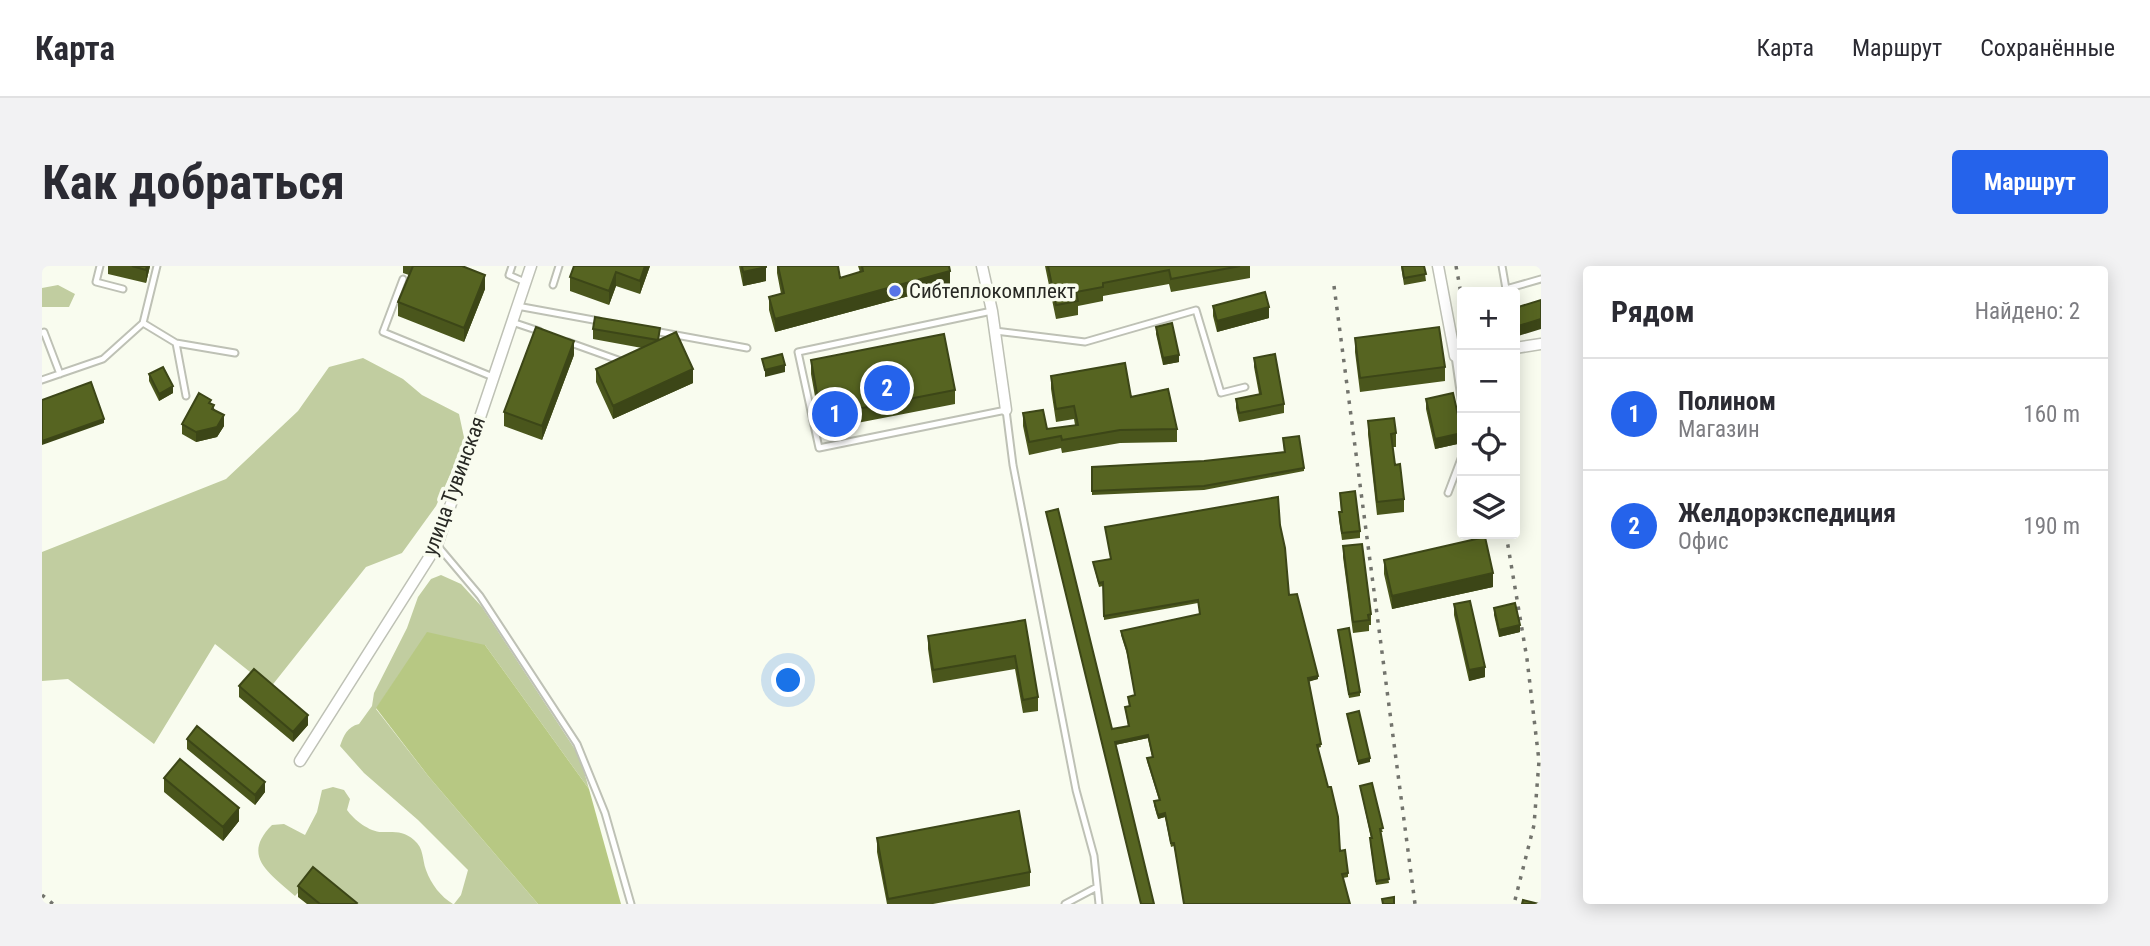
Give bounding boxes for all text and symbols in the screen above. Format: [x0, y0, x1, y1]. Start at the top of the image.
text: Карта [35, 29, 115, 68]
text: Карта [1757, 34, 1814, 62]
text: Маршрут [1852, 34, 1942, 62]
text: Сохранённые [1980, 34, 2115, 62]
button: Маршрут [1952, 150, 2108, 214]
text: Как добраться [42, 154, 345, 211]
place label: Сибтеплокомплект [909, 279, 1076, 303]
marker: Сибтеплокомплект [887, 283, 903, 299]
map controls [1457, 287, 1520, 539]
button: + [1457, 287, 1520, 350]
text: Рядом [1611, 294, 1695, 329]
text: Найдено: 2 [1975, 298, 2080, 325]
button: − [1457, 350, 1520, 413]
pin: 2 [864, 362, 910, 414]
text: Полином [1678, 386, 1776, 416]
pin: 1 [812, 388, 858, 440]
text: 1 [1628, 401, 1640, 428]
text: 160 m [2023, 401, 2080, 428]
street label: улица Тувинская [418, 413, 490, 559]
button: locate [1457, 413, 1520, 476]
text: Магазин [1678, 416, 1760, 443]
button: layers [1457, 476, 1520, 539]
text: Желдорэкспедиция [1678, 498, 1896, 528]
text: 2 [1628, 513, 1640, 540]
text: 190 m [2023, 513, 2080, 540]
text: Офис [1678, 528, 1729, 555]
your location [771, 663, 805, 697]

